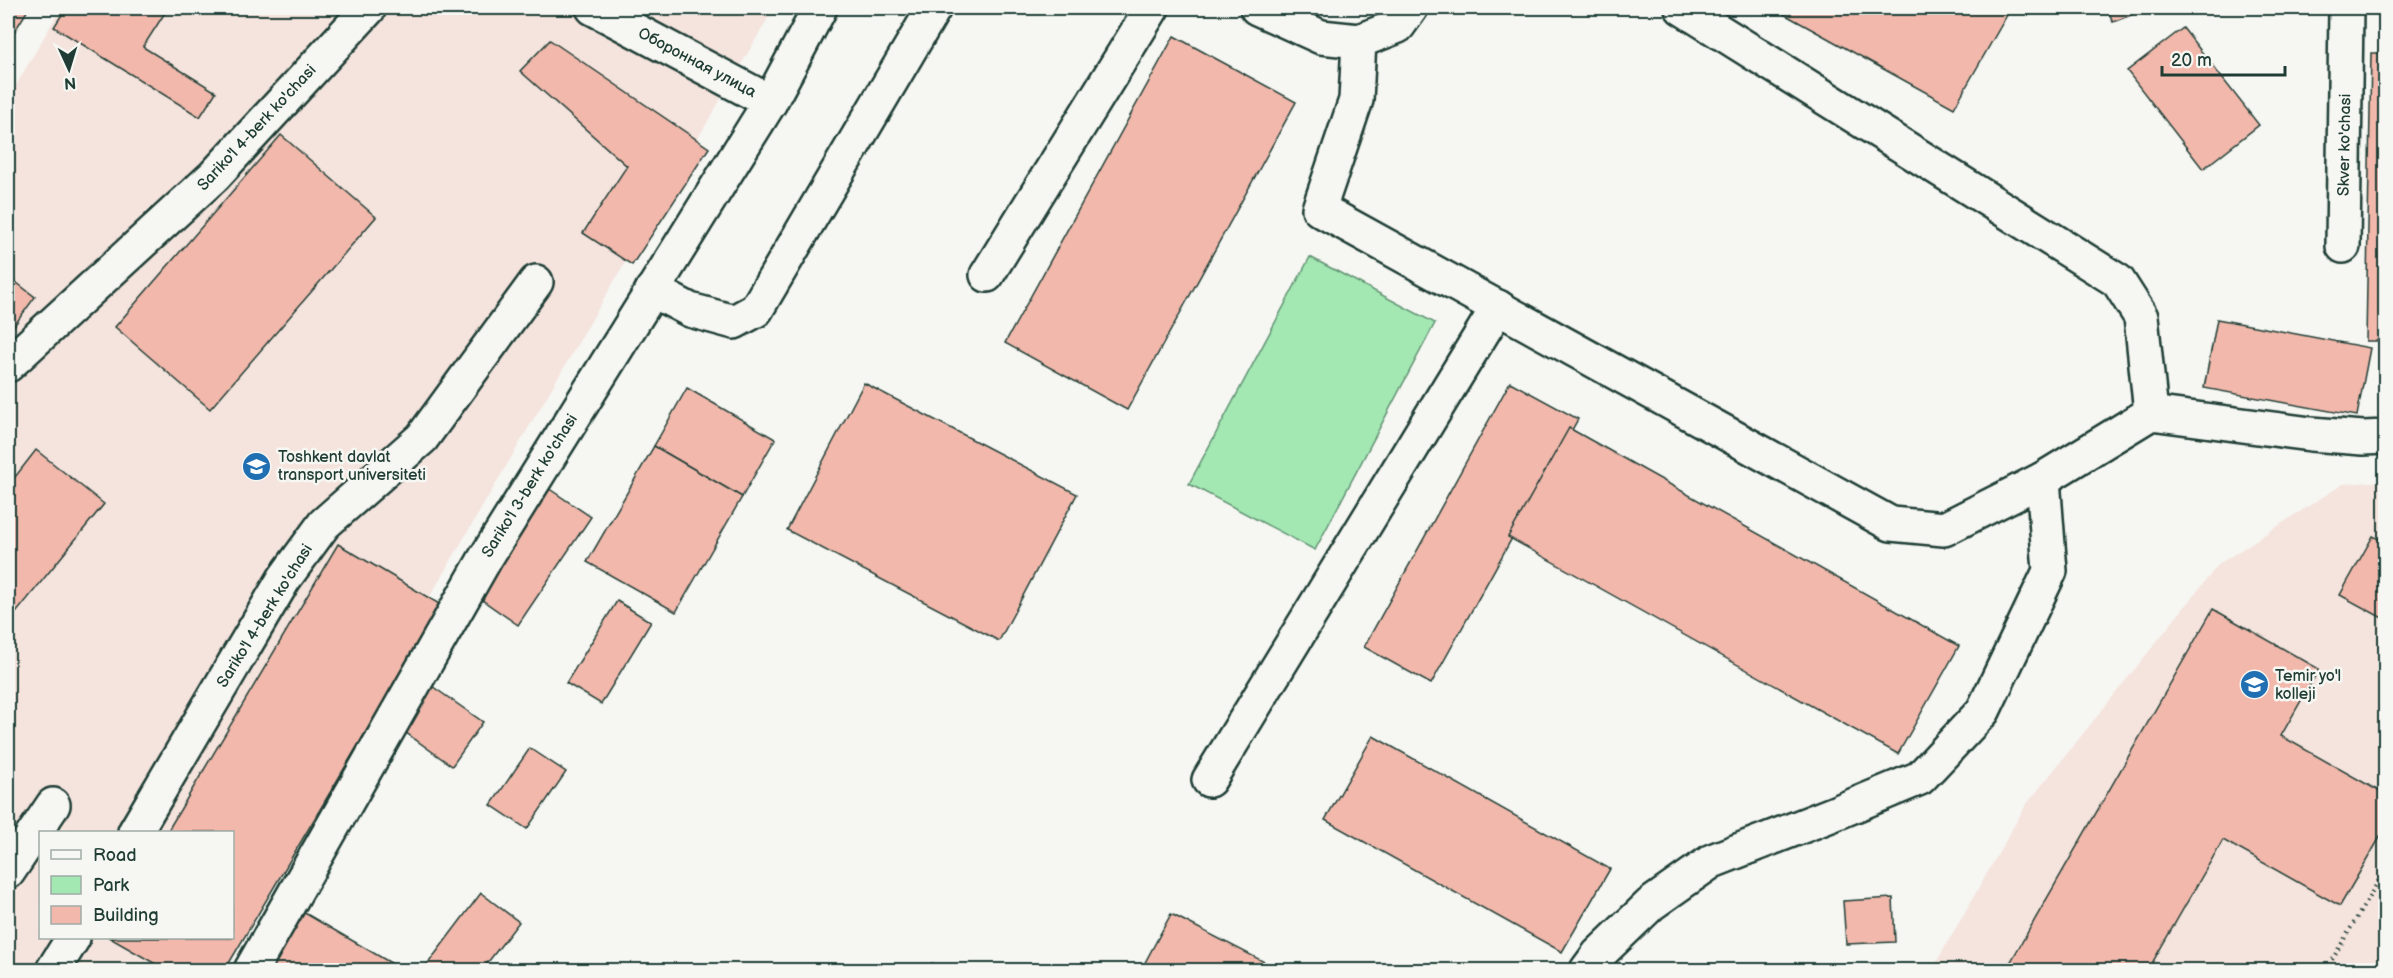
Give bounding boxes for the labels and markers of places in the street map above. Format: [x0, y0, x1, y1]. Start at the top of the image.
place label: Toshkent davlat transport universiteti [278, 448, 426, 485]
school or university icon: Toshkent davlat transport universiteti [241, 450, 273, 482]
place label: Temir yo'l kolleji [2275, 667, 2341, 704]
school or university icon: Temir yo'l kolleji [2238, 669, 2270, 701]

